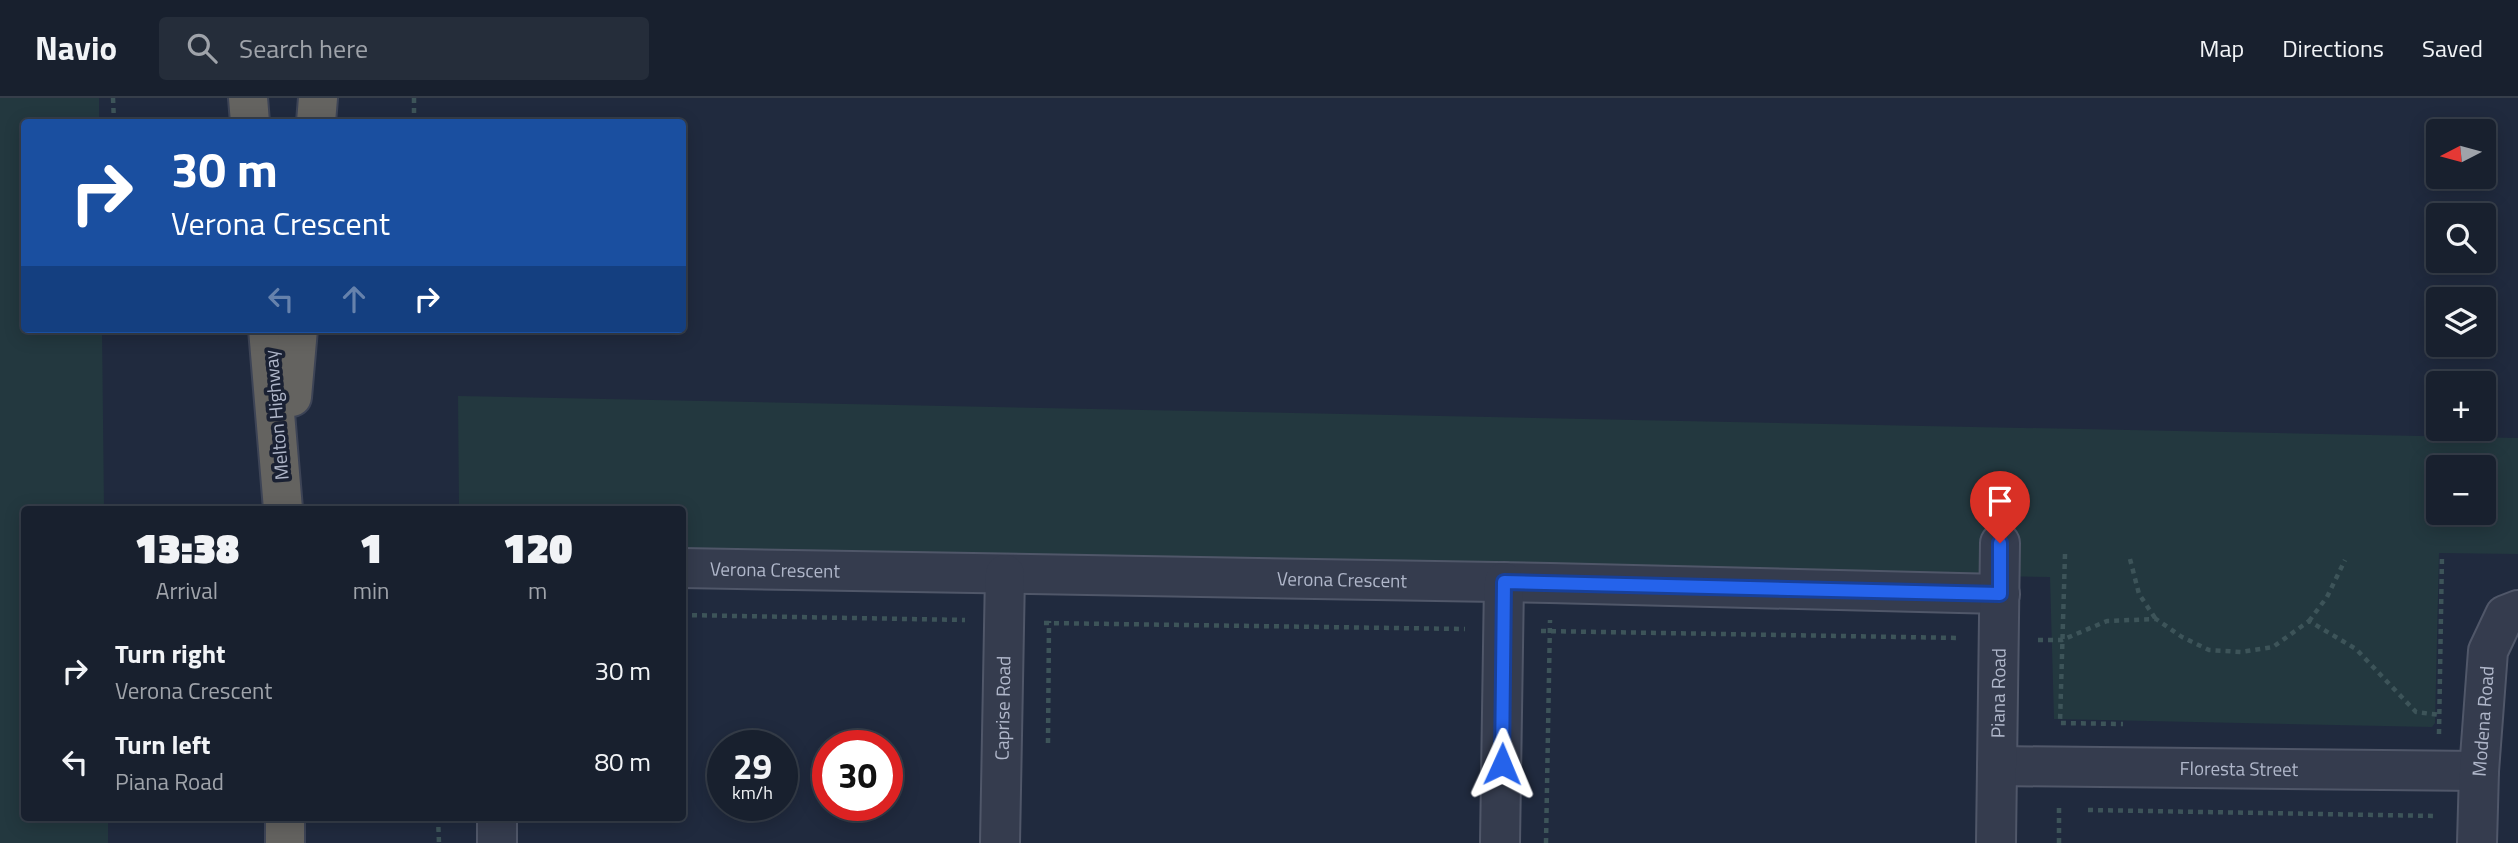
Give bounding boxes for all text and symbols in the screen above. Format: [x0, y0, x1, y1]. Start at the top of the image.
search box [159, 17, 649, 80]
text: Navio [35, 23, 117, 73]
icon: search [183, 29, 221, 67]
text: Search here [239, 29, 368, 68]
text: Map [2199, 30, 2244, 66]
text: Directions [2282, 30, 2384, 66]
text: Saved [2422, 30, 2483, 66]
north arrow [2426, 119, 2496, 189]
map controls [2426, 119, 2496, 525]
text: 30 m [171, 131, 278, 206]
icon: right [56, 147, 147, 238]
text: Verona Crescent [171, 199, 390, 247]
button: search [2426, 203, 2496, 273]
icon: left [262, 280, 300, 318]
icon: ahead [335, 280, 373, 318]
icon: right [408, 280, 446, 318]
button: layers [2426, 287, 2496, 357]
street label: Melton Highway [255, 349, 296, 481]
button: + [2426, 371, 2496, 441]
button: − [2426, 455, 2496, 525]
pin [1970, 471, 2030, 543]
icon: arrive [1981, 482, 2019, 520]
text: 13:38 [135, 515, 239, 579]
text: 1 [360, 515, 383, 579]
text: 120 [503, 515, 572, 579]
street label: Verona Crescent [710, 553, 841, 585]
street label: Verona Crescent [1277, 563, 1408, 595]
text: Arrival [156, 573, 218, 608]
text: min [353, 573, 389, 608]
text: m [528, 573, 547, 608]
text: Turn right [115, 634, 226, 673]
street label: Piana Road [1982, 648, 2013, 738]
text: 30 m [594, 651, 651, 690]
icon: right [56, 652, 94, 690]
street label: Caprise Road [987, 656, 1017, 761]
street label: Modena Road [2464, 665, 2501, 777]
text: Verona Crescent [115, 673, 272, 708]
text: Turn left [115, 725, 210, 764]
position arrow [1465, 727, 1539, 801]
speed limit sign: 30 [812, 730, 903, 821]
text: 29 [733, 739, 772, 793]
text: 80 m [594, 742, 651, 781]
icon: left [56, 743, 94, 781]
street label: Floresta Street [2179, 753, 2299, 783]
text: Piana Road [115, 764, 224, 799]
text: km/h [732, 779, 773, 806]

